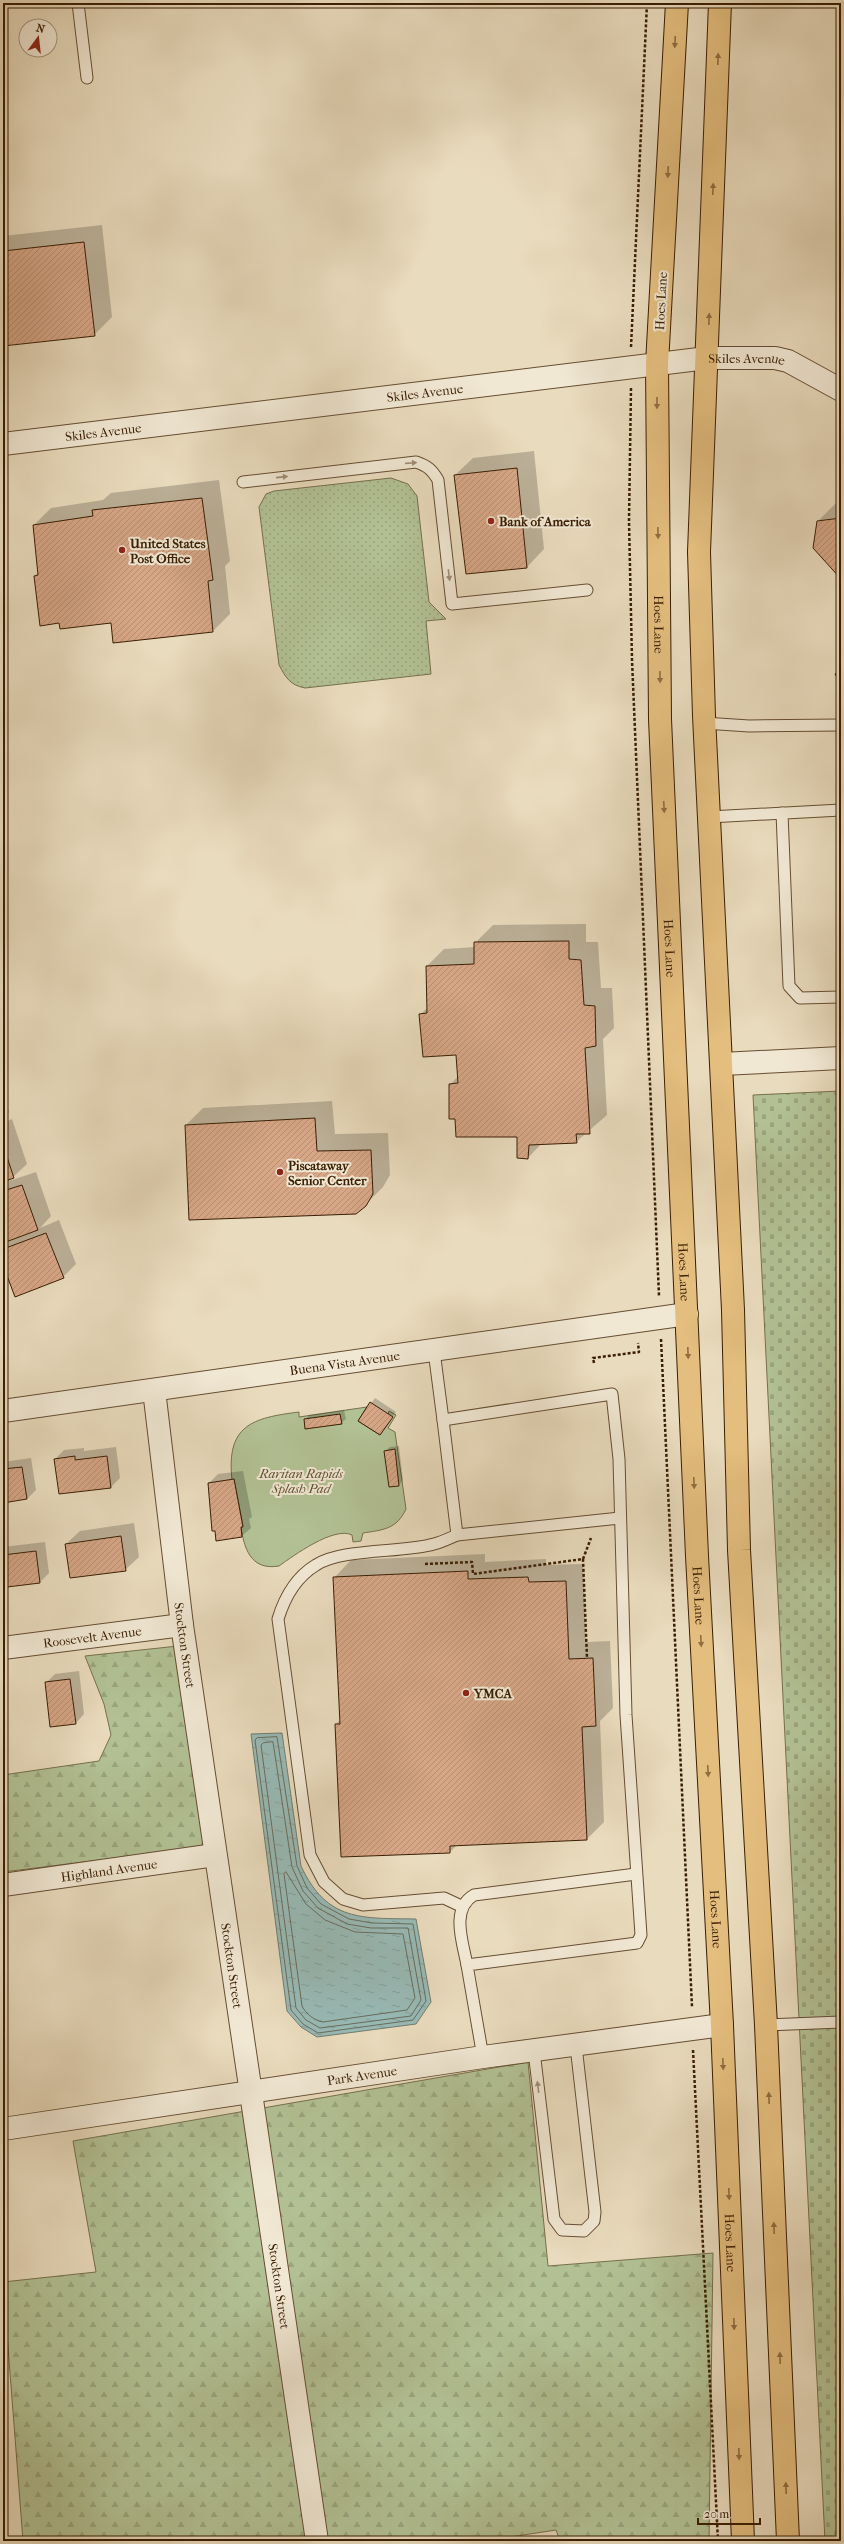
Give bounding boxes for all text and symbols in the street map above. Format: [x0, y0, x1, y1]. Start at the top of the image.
north arrow [18, 18, 58, 58]
text: N [35, 21, 47, 36]
one-way arrow [672, 36, 678, 49]
one-way arrow [715, 52, 721, 65]
one-way arrow [664, 166, 671, 178]
one-way arrow [710, 183, 717, 195]
street label: Hoes Lane [652, 271, 670, 331]
one-way arrow [705, 313, 712, 325]
street label: Skiles Avenue [708, 350, 787, 368]
street label: Skiles Avenue [386, 380, 464, 405]
one-way arrow [654, 397, 660, 410]
street label: Skiles Avenue [64, 420, 143, 444]
one-way arrow [405, 460, 417, 467]
one-way arrow [276, 474, 288, 481]
place label: Bank of America [499, 514, 592, 529]
marker: Bank of America [486, 516, 496, 526]
one-way arrow [655, 527, 661, 540]
place label: United States Post Office [129, 536, 206, 566]
marker: United States Post Office [117, 545, 127, 555]
one-way arrow [446, 569, 452, 581]
street label: Hoes Lane [651, 595, 667, 654]
one-way arrow [657, 671, 663, 684]
one-way arrow [661, 801, 667, 814]
street label: Hoes Lane [661, 919, 679, 978]
place label: Piscataway Senior Center [288, 1158, 367, 1188]
marker: Piscataway Senior Center [275, 1167, 285, 1177]
street label: Hoes Lane [676, 1242, 693, 1302]
street label: Buena Vista Avenue [289, 1347, 401, 1378]
one-way arrow [685, 1347, 692, 1359]
park label: Raritan Rapids Splash Pad [258, 1466, 344, 1496]
one-way arrow [691, 1477, 697, 1490]
street label: Hoes Lane [690, 1566, 708, 1626]
street label: Stockton Street [172, 1601, 199, 1689]
street label: Roosevelt Avenue [42, 1623, 143, 1650]
one-way arrow [698, 1635, 705, 1647]
place label: YMCA [473, 1686, 512, 1701]
marker: YMCA [461, 1688, 471, 1698]
one-way arrow [705, 1765, 712, 1777]
street label: Highland Avenue [60, 1856, 159, 1884]
street label: Hoes Lane [707, 1889, 725, 1949]
street label: Stockton Street [218, 1922, 246, 2010]
one-way arrow [720, 2058, 727, 2070]
street label: Park Avenue [326, 2062, 399, 2088]
one-way arrow [535, 2081, 541, 2093]
one-way arrow [765, 2092, 772, 2104]
one-way arrow [725, 2188, 732, 2200]
street label: Hoes Lane [722, 2213, 740, 2273]
one-way arrow [771, 2222, 778, 2234]
street label: Stockton Street [266, 2242, 293, 2330]
one-way arrow [731, 2318, 737, 2331]
one-way arrow [777, 2351, 783, 2364]
one-way arrow [736, 2448, 743, 2460]
one-way arrow [782, 2482, 789, 2494]
scale bar [698, 2500, 760, 2526]
text: 20 m [704, 2507, 729, 2521]

